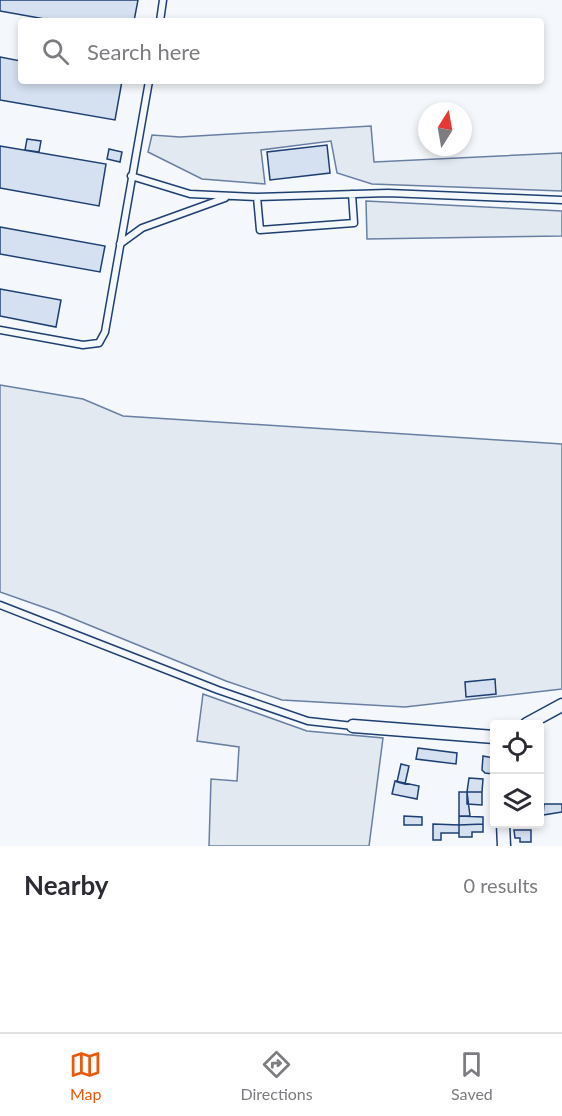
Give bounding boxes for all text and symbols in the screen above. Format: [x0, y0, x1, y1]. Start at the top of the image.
search box [18, 18, 544, 84]
icon: search [39, 35, 72, 68]
text: Search here [87, 38, 200, 65]
north arrow [418, 102, 472, 156]
map controls [490, 720, 544, 828]
button: locate [490, 720, 544, 774]
button: layers [490, 774, 544, 828]
text: Nearby [24, 869, 109, 901]
text: 0 results [463, 873, 538, 897]
tab: Map [69, 1048, 102, 1103]
tab: Directions [240, 1048, 313, 1103]
tab: Saved [451, 1048, 493, 1103]

